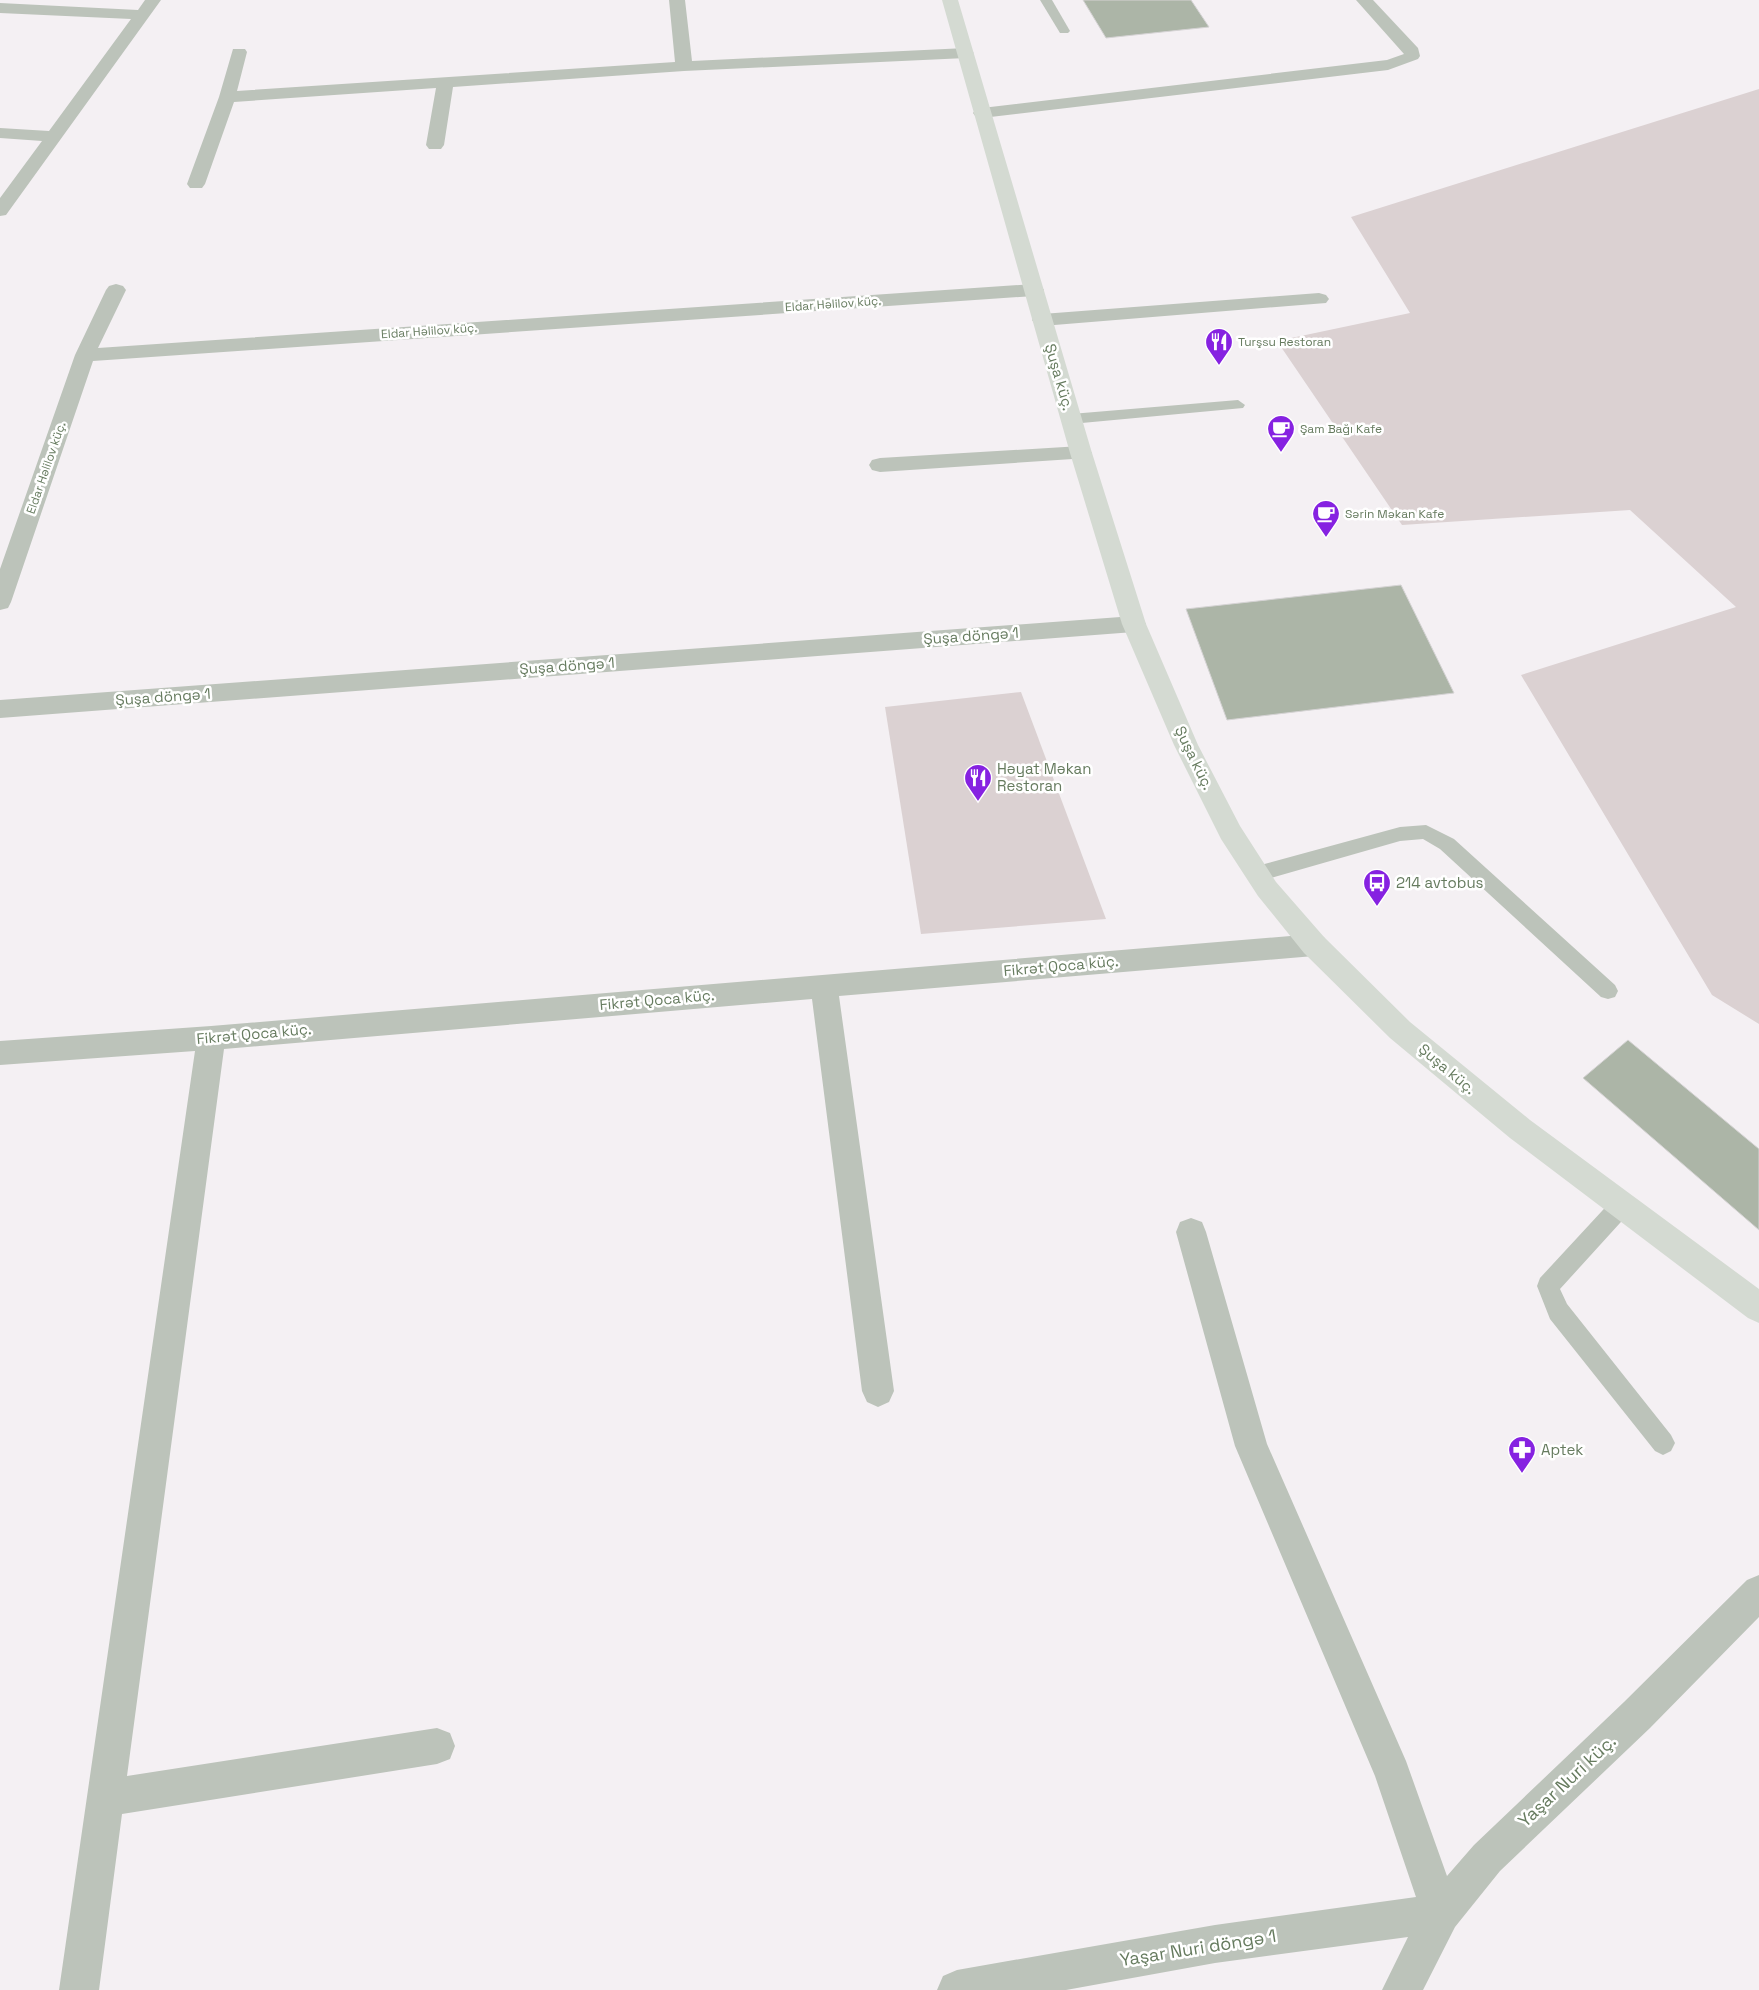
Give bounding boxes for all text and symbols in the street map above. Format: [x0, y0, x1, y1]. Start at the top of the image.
street label: Eldar Həlilov küç. [784, 293, 882, 315]
street label: Eldar Həlilov küç. [380, 320, 478, 342]
restaurant icon: Turşsu Restoran [1204, 327, 1234, 366]
place label: Turşsu Restoran [1238, 334, 1331, 350]
street label: Şuşa küç. [1041, 341, 1078, 412]
cafe icon: Şam Bağı Kafe [1266, 414, 1296, 453]
street label: Eldar Həlilov küç. [23, 420, 69, 516]
place label: Şam Bağı Kafe [1300, 421, 1382, 437]
cafe icon: Sərin Məkan Kafe [1311, 499, 1341, 538]
place label: Sərin Məkan Kafe [1345, 506, 1444, 522]
street label: Şuşa döngə 1 [923, 623, 1019, 648]
street label: Şuşa döngə 1 [519, 653, 615, 678]
street label: Şuşa döngə 1 [115, 684, 211, 709]
street label: Şuşa küç. [1171, 723, 1218, 793]
place label: Həyat Məkan Restoran [997, 759, 1091, 795]
restaurant icon: Həyat Məkan Restoran [963, 763, 993, 802]
bus stop icon: 214 avtobus [1362, 868, 1392, 907]
place label: 214 avtobus [1396, 873, 1484, 892]
street label: Fikrət Qoca küç. [1003, 951, 1119, 980]
street label: Fikrət Qoca küç. [599, 985, 715, 1014]
street label: Fikrət Qoca küç. [196, 1019, 312, 1048]
street label: Şuşa küç. [1415, 1039, 1480, 1098]
pharmacy icon: Aptek [1507, 1435, 1537, 1474]
place label: Aptek [1541, 1440, 1583, 1459]
street label: Yaşar Nuri küç. [1513, 1729, 1620, 1832]
street label: Yaşar Nuri döngə 1 [1118, 1924, 1278, 1971]

